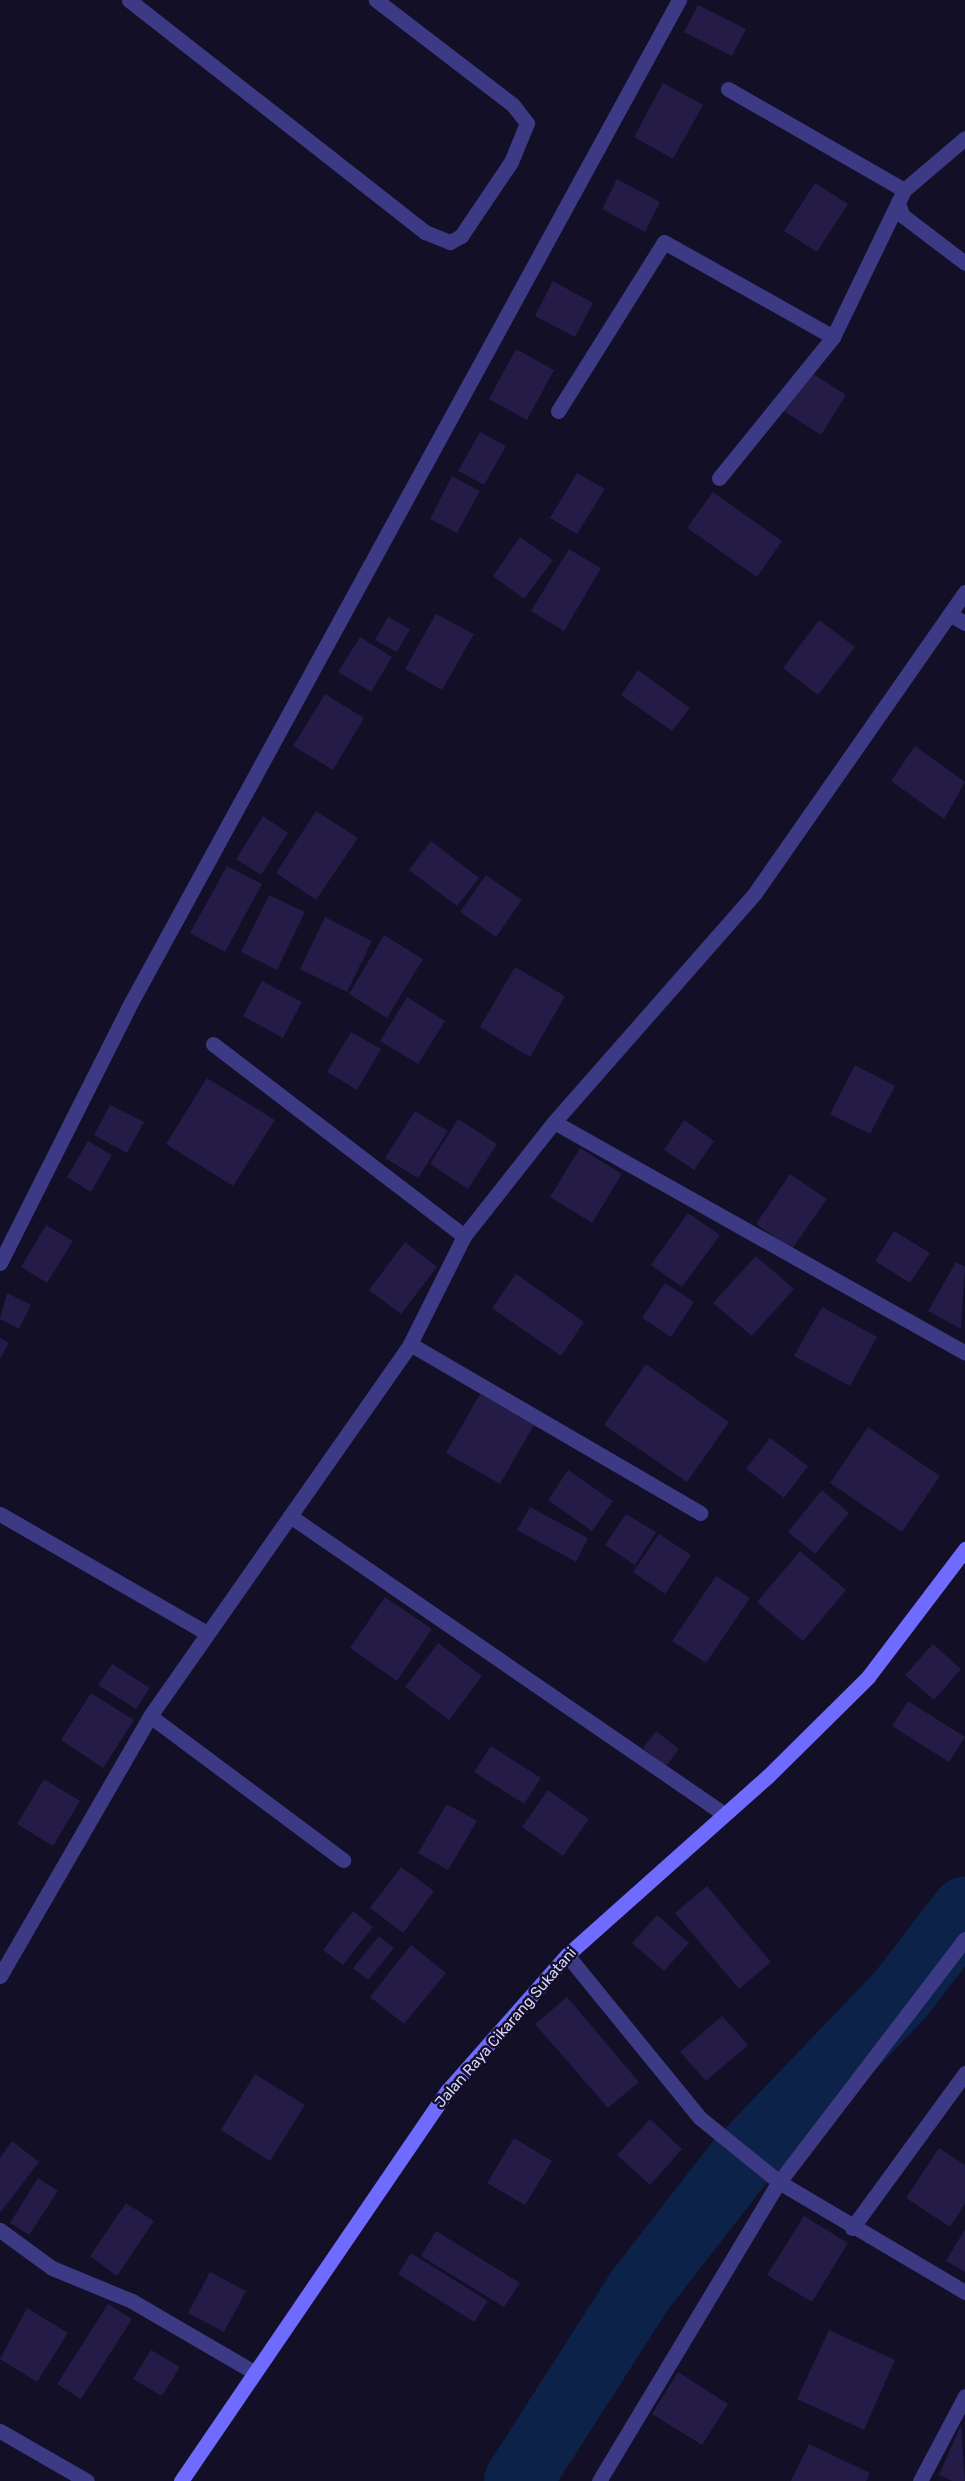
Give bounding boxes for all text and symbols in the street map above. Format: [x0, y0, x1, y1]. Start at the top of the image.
street label: Jalan Raya Cikarang Sukatani [432, 1944, 580, 2112]

